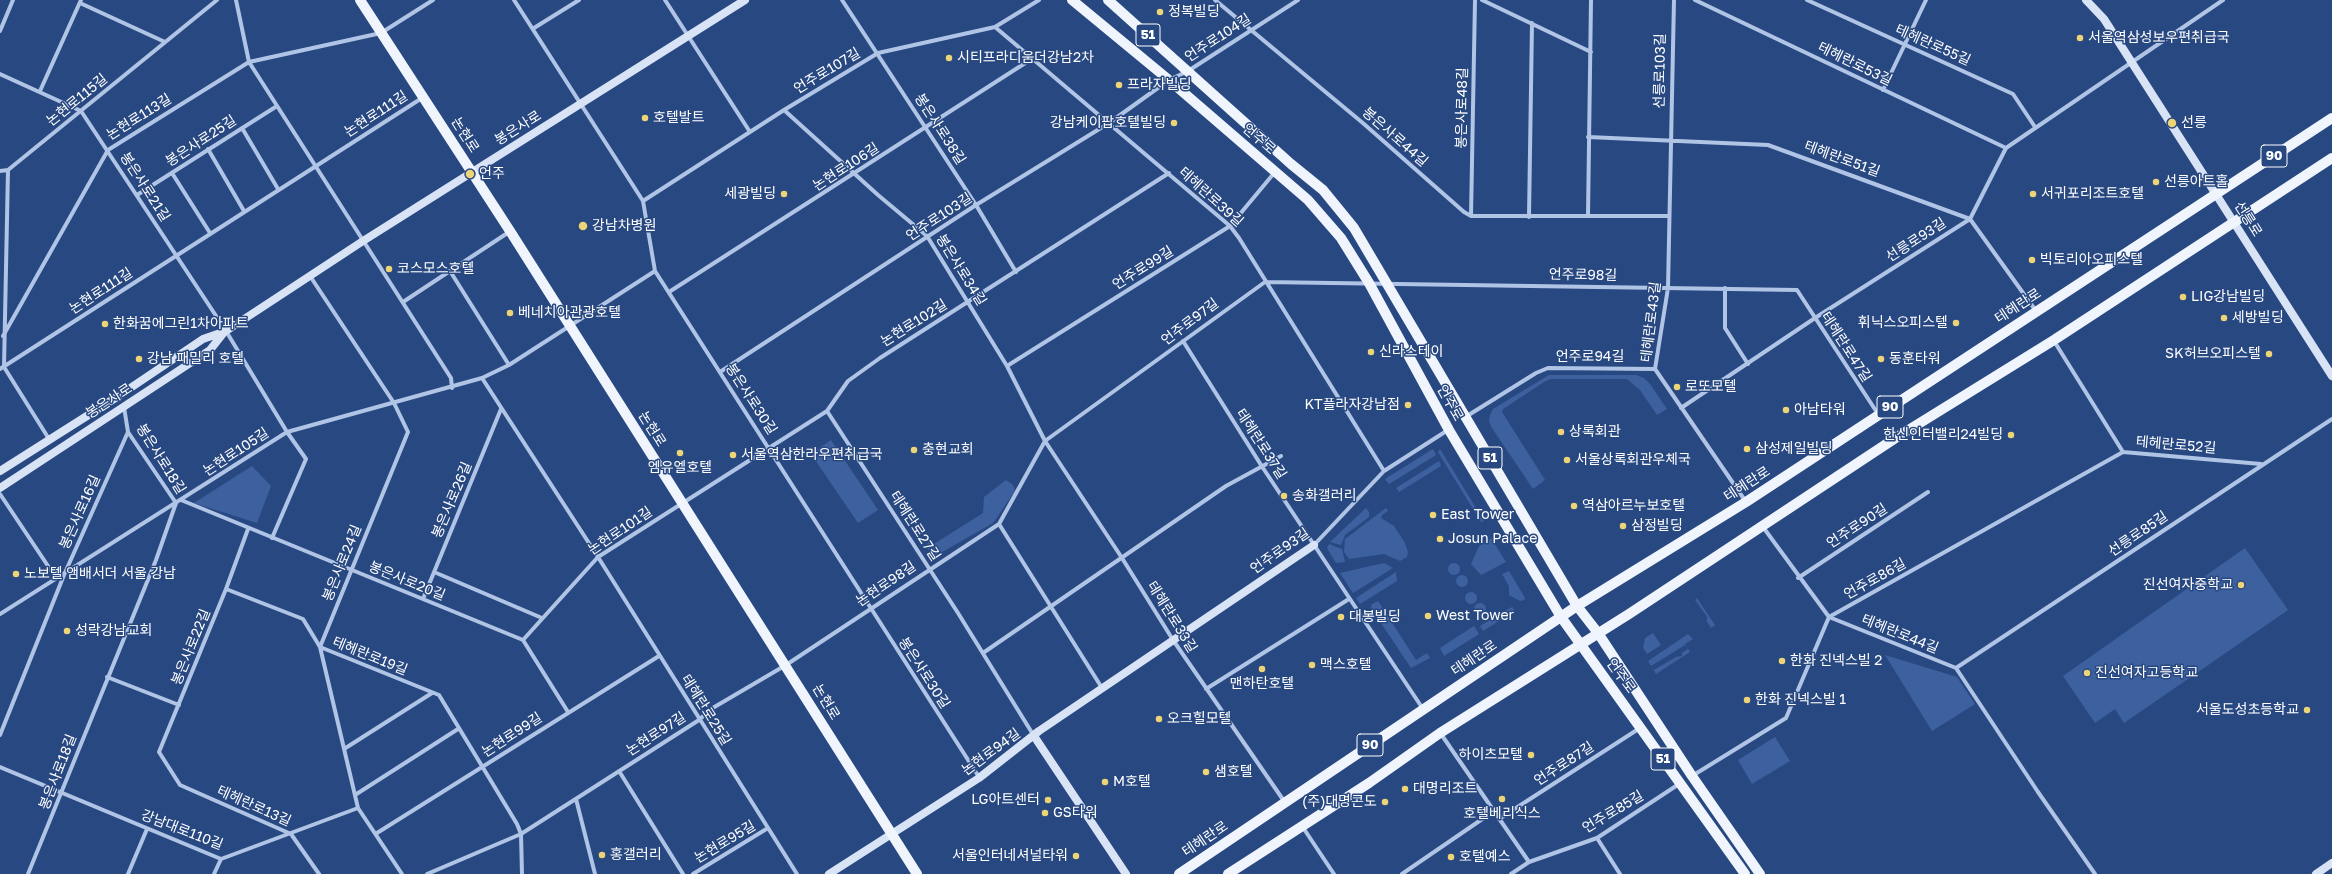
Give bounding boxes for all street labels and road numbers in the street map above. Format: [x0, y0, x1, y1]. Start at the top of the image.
street label: 언주로104길 [1182, 10, 1254, 66]
street label: 테헤란로55길 [1893, 21, 1973, 69]
road number: 51 [1136, 24, 1160, 46]
street label: 선릉로103길 [1651, 33, 1669, 109]
street label: 테헤란로53길 [1815, 39, 1895, 89]
street label: 언주로107길 [791, 45, 863, 97]
street label: 봉은사로48길 [1453, 67, 1471, 149]
street label: 논현로115길 [43, 70, 111, 130]
street label: 논현로111길 [341, 87, 411, 141]
street label: 논현로113길 [103, 90, 175, 144]
street label: 봉은사로38길 [911, 90, 969, 168]
street label: 봉은사로44길 [1359, 104, 1431, 170]
street label: 봉은사로 [492, 107, 544, 149]
street label: 봉은사로25길 [163, 112, 239, 170]
street label: 논현로 [448, 114, 482, 156]
street label: 언주로 [1239, 120, 1279, 158]
street label: 테헤란로51길 [1802, 138, 1882, 180]
street label: 논현로106길 [810, 139, 882, 195]
road number: 90 [2261, 145, 2287, 167]
street label: 봉은사로21길 [116, 149, 174, 225]
street label: 테헤란로39길 [1175, 164, 1247, 230]
street label: 언주로103길 [903, 189, 975, 245]
street label: 선릉로 [2231, 198, 2265, 240]
street label: 선릉로93길 [1883, 214, 1949, 266]
street label: 봉은사로34길 [932, 231, 990, 309]
street label: 언주로99길 [1110, 243, 1176, 293]
street label: 논현로111길 [66, 264, 136, 318]
street label: 언주로98길 [1549, 266, 1617, 284]
street label: 테헤란로43길 [1638, 281, 1664, 363]
street label: 테헤란로 [1992, 285, 2044, 327]
street label: 언주로97길 [1158, 295, 1222, 349]
street label: 논현로102길 [878, 296, 950, 350]
street label: 테헤란로47길 [1817, 309, 1875, 385]
street label: 언주로94길 [1556, 349, 1624, 365]
street label: 봉은사로30길 [722, 360, 780, 438]
street label: 봉은사로 [83, 380, 135, 422]
street label: 언주로 [1433, 382, 1467, 424]
road number: 90 [1877, 396, 1903, 418]
street label: 테헤란로37길 [1232, 406, 1290, 482]
street label: 논현로 [635, 408, 669, 450]
street label: 봉은사로18길 [133, 421, 189, 497]
street label: 논현로105길 [200, 425, 272, 479]
street label: 테헤란로52길 [2135, 433, 2217, 457]
road number: 51 [1478, 447, 1502, 469]
street label: 봉은사로26길 [428, 459, 476, 541]
street label: 테헤란로 [1721, 463, 1773, 505]
street label: 봉은사로16길 [56, 472, 104, 552]
street label: 테헤란로27길 [886, 488, 944, 564]
street label: 언주로90길 [1824, 500, 1890, 552]
street label: 논현로101길 [585, 503, 655, 559]
street label: 선릉로85길 [2105, 508, 2171, 560]
street label: 봉은사로24길 [319, 522, 365, 604]
street label: 언주로93길 [1247, 525, 1313, 577]
street label: 언주로86길 [1841, 555, 1909, 603]
street label: 봉은사로20길 [366, 558, 448, 604]
street label: 논현로98길 [853, 558, 919, 610]
street label: 테헤란로33길 [1143, 578, 1201, 656]
street label: 봉은사로22길 [168, 606, 214, 688]
street label: 테헤란로44길 [1859, 611, 1941, 657]
street label: 테헤란로19길 [330, 633, 410, 679]
street label: 봉은사로30길 [895, 634, 953, 712]
street label: 테헤란로 [1448, 637, 1500, 679]
street label: 언주로 [1603, 655, 1639, 697]
street label: 테헤란로25길 [678, 671, 734, 749]
street label: 논현로 [809, 681, 843, 723]
street label: 논현로99길 [479, 709, 545, 761]
street label: 논현로97길 [623, 709, 689, 759]
street label: 논현로94길 [958, 725, 1024, 779]
street label: 봉은사로18길 [36, 732, 80, 812]
road number: 90 [1357, 734, 1383, 756]
street label: 언주로87길 [1531, 739, 1597, 789]
road number: 51 [1651, 748, 1675, 770]
street label: 테헤란로13길 [214, 782, 294, 830]
street label: 언주로85길 [1579, 787, 1647, 837]
street label: 강남대로110길 [139, 807, 225, 853]
street label: 논현로95길 [691, 817, 759, 867]
street label: 테헤란로 [1179, 818, 1231, 860]

